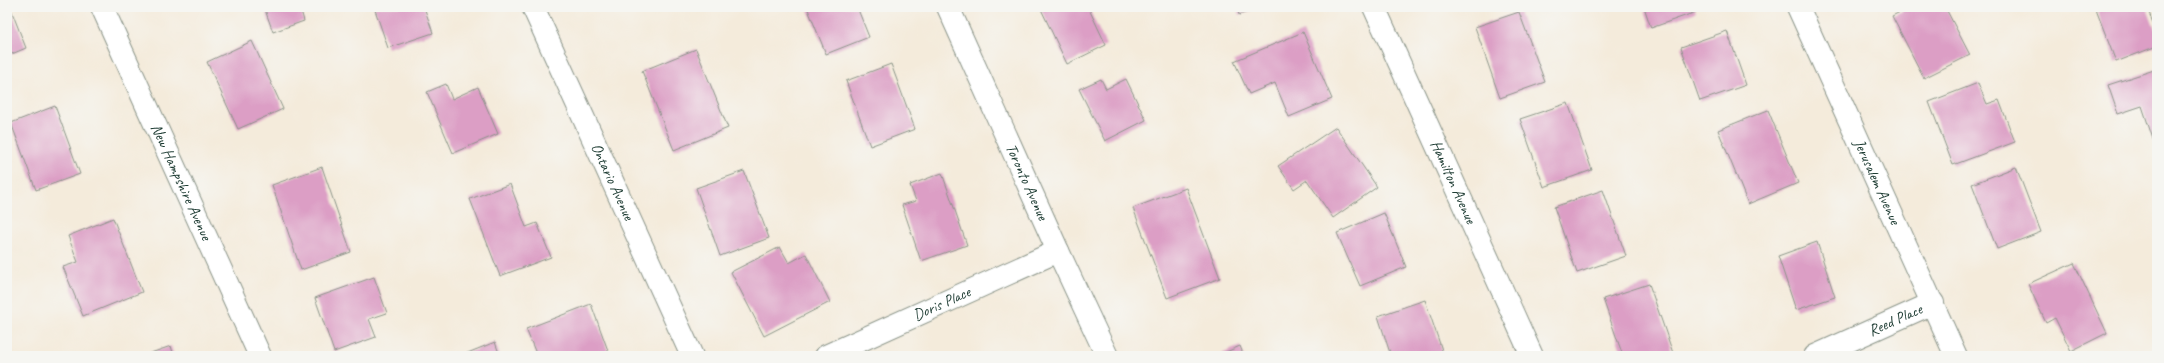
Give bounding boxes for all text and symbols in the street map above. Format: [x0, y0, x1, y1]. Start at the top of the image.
street label: New Hampshire Avenue [146, 120, 217, 245]
street label: Jerusalem Avenue [1849, 135, 1906, 229]
street label: Hamilton Avenue [1426, 137, 1482, 228]
street label: Ontario Avenue [586, 140, 640, 225]
street label: Toronto Avenue [1001, 141, 1054, 225]
street label: Doris Place [910, 281, 975, 325]
street label: Reed Place [1865, 298, 1927, 341]

